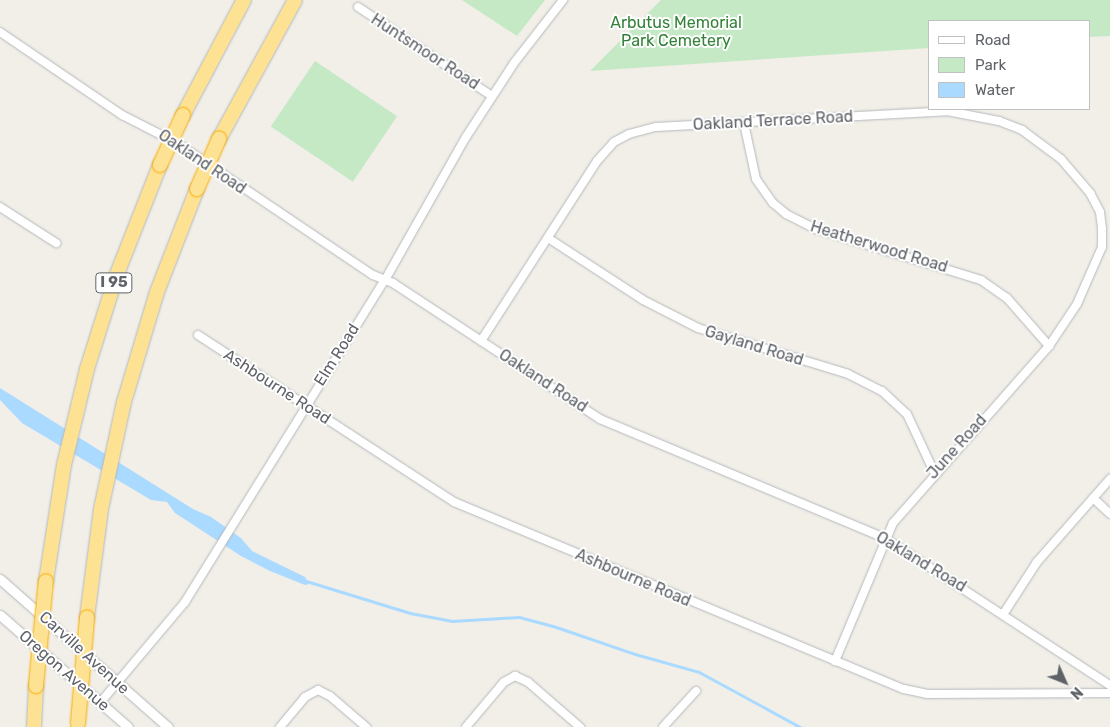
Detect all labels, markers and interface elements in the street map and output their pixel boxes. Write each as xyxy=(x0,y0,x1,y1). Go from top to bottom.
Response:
street label: Huntsmoor Road xyxy=(367,10,483,94)
park label: Arbutus Memorial Park Cemetery xyxy=(610,13,742,51)
legend xyxy=(928,20,1090,110)
text: Road xyxy=(975,31,1011,49)
text: Park xyxy=(975,56,1006,74)
text: Water xyxy=(975,81,1015,99)
street label: Oakland Terrace Road xyxy=(692,107,854,135)
street label: Oakland Road xyxy=(154,126,250,198)
street label: Heatherwood Road xyxy=(808,217,950,277)
road number: I 95 xyxy=(95,270,133,296)
street label: Elm Road xyxy=(310,320,364,390)
street label: Gayland Road xyxy=(702,322,806,370)
street label: Ashbourne Road xyxy=(220,345,334,429)
street label: Oakland Road xyxy=(495,345,591,417)
street label: June Road xyxy=(923,411,991,483)
street label: Oakland Road xyxy=(872,528,970,596)
street label: Ashbourne Road xyxy=(572,545,694,611)
street label: Carville Avenue xyxy=(35,607,133,699)
street label: Oregon Avenue xyxy=(15,626,113,716)
north arrow xyxy=(1040,657,1090,707)
text: N xyxy=(1067,683,1086,702)

